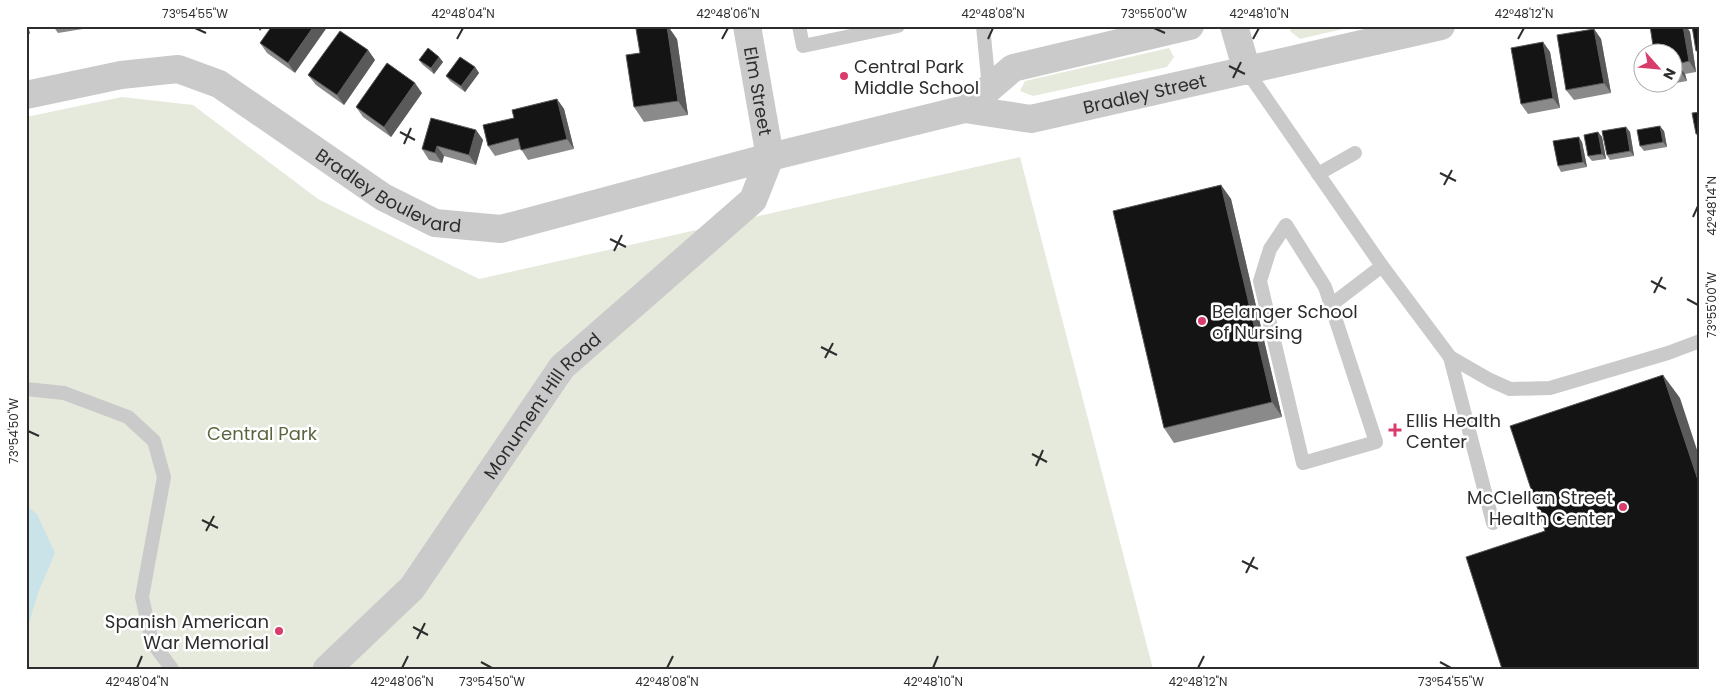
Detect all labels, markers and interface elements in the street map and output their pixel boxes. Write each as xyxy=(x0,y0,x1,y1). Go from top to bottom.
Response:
text: 73°54'55"W xyxy=(162,5,228,22)
text: 42°48'04"N xyxy=(431,5,495,22)
text: 42°48'06"N xyxy=(696,5,760,22)
text: 42°48'08"N xyxy=(961,5,1025,22)
text: 73°55'00"W xyxy=(1121,5,1187,22)
text: 42°48'10"N xyxy=(1229,5,1289,22)
text: 42°48'12"N xyxy=(1494,5,1554,22)
north arrow xyxy=(1634,42,1684,92)
street label: Elm Street xyxy=(738,45,778,137)
place label: Central Park Middle School xyxy=(854,54,979,100)
text: N xyxy=(1658,65,1681,83)
street label: Bradley Street xyxy=(1081,67,1208,119)
marker: Central Park Middle School xyxy=(838,70,850,82)
street label: Bradley Boulevard xyxy=(311,142,462,238)
text: 42°48'14"N xyxy=(1703,176,1720,236)
text: 73°55'00"W xyxy=(1703,272,1720,338)
place label: Belanger School of Nursing xyxy=(1212,299,1358,345)
marker: Belanger School of Nursing xyxy=(1196,315,1208,327)
street label: Monument Hill Road xyxy=(477,326,606,484)
text: 73°54'50"W xyxy=(5,398,22,464)
place label: Ellis Health Center xyxy=(1406,408,1501,454)
park label: Central Park xyxy=(207,421,318,446)
marker: Ellis Health Center xyxy=(1388,423,1402,437)
place label: McClellan Street Health Center xyxy=(1467,485,1613,531)
marker: McClellan Street Health Center xyxy=(1617,501,1629,513)
place label: Spanish American War Memorial xyxy=(105,609,269,655)
marker: Spanish American War Memorial xyxy=(273,625,285,637)
text: 42°48'04"N xyxy=(105,673,169,690)
text: 42°48'06"N xyxy=(370,673,434,690)
text: 73°54'50"W xyxy=(459,673,525,690)
text: 42°48'08"N xyxy=(635,673,699,690)
text: 42°48'10"N xyxy=(903,673,963,690)
text: 42°48'12"N xyxy=(1168,673,1228,690)
text: 73°54'55"W xyxy=(1418,673,1484,690)

